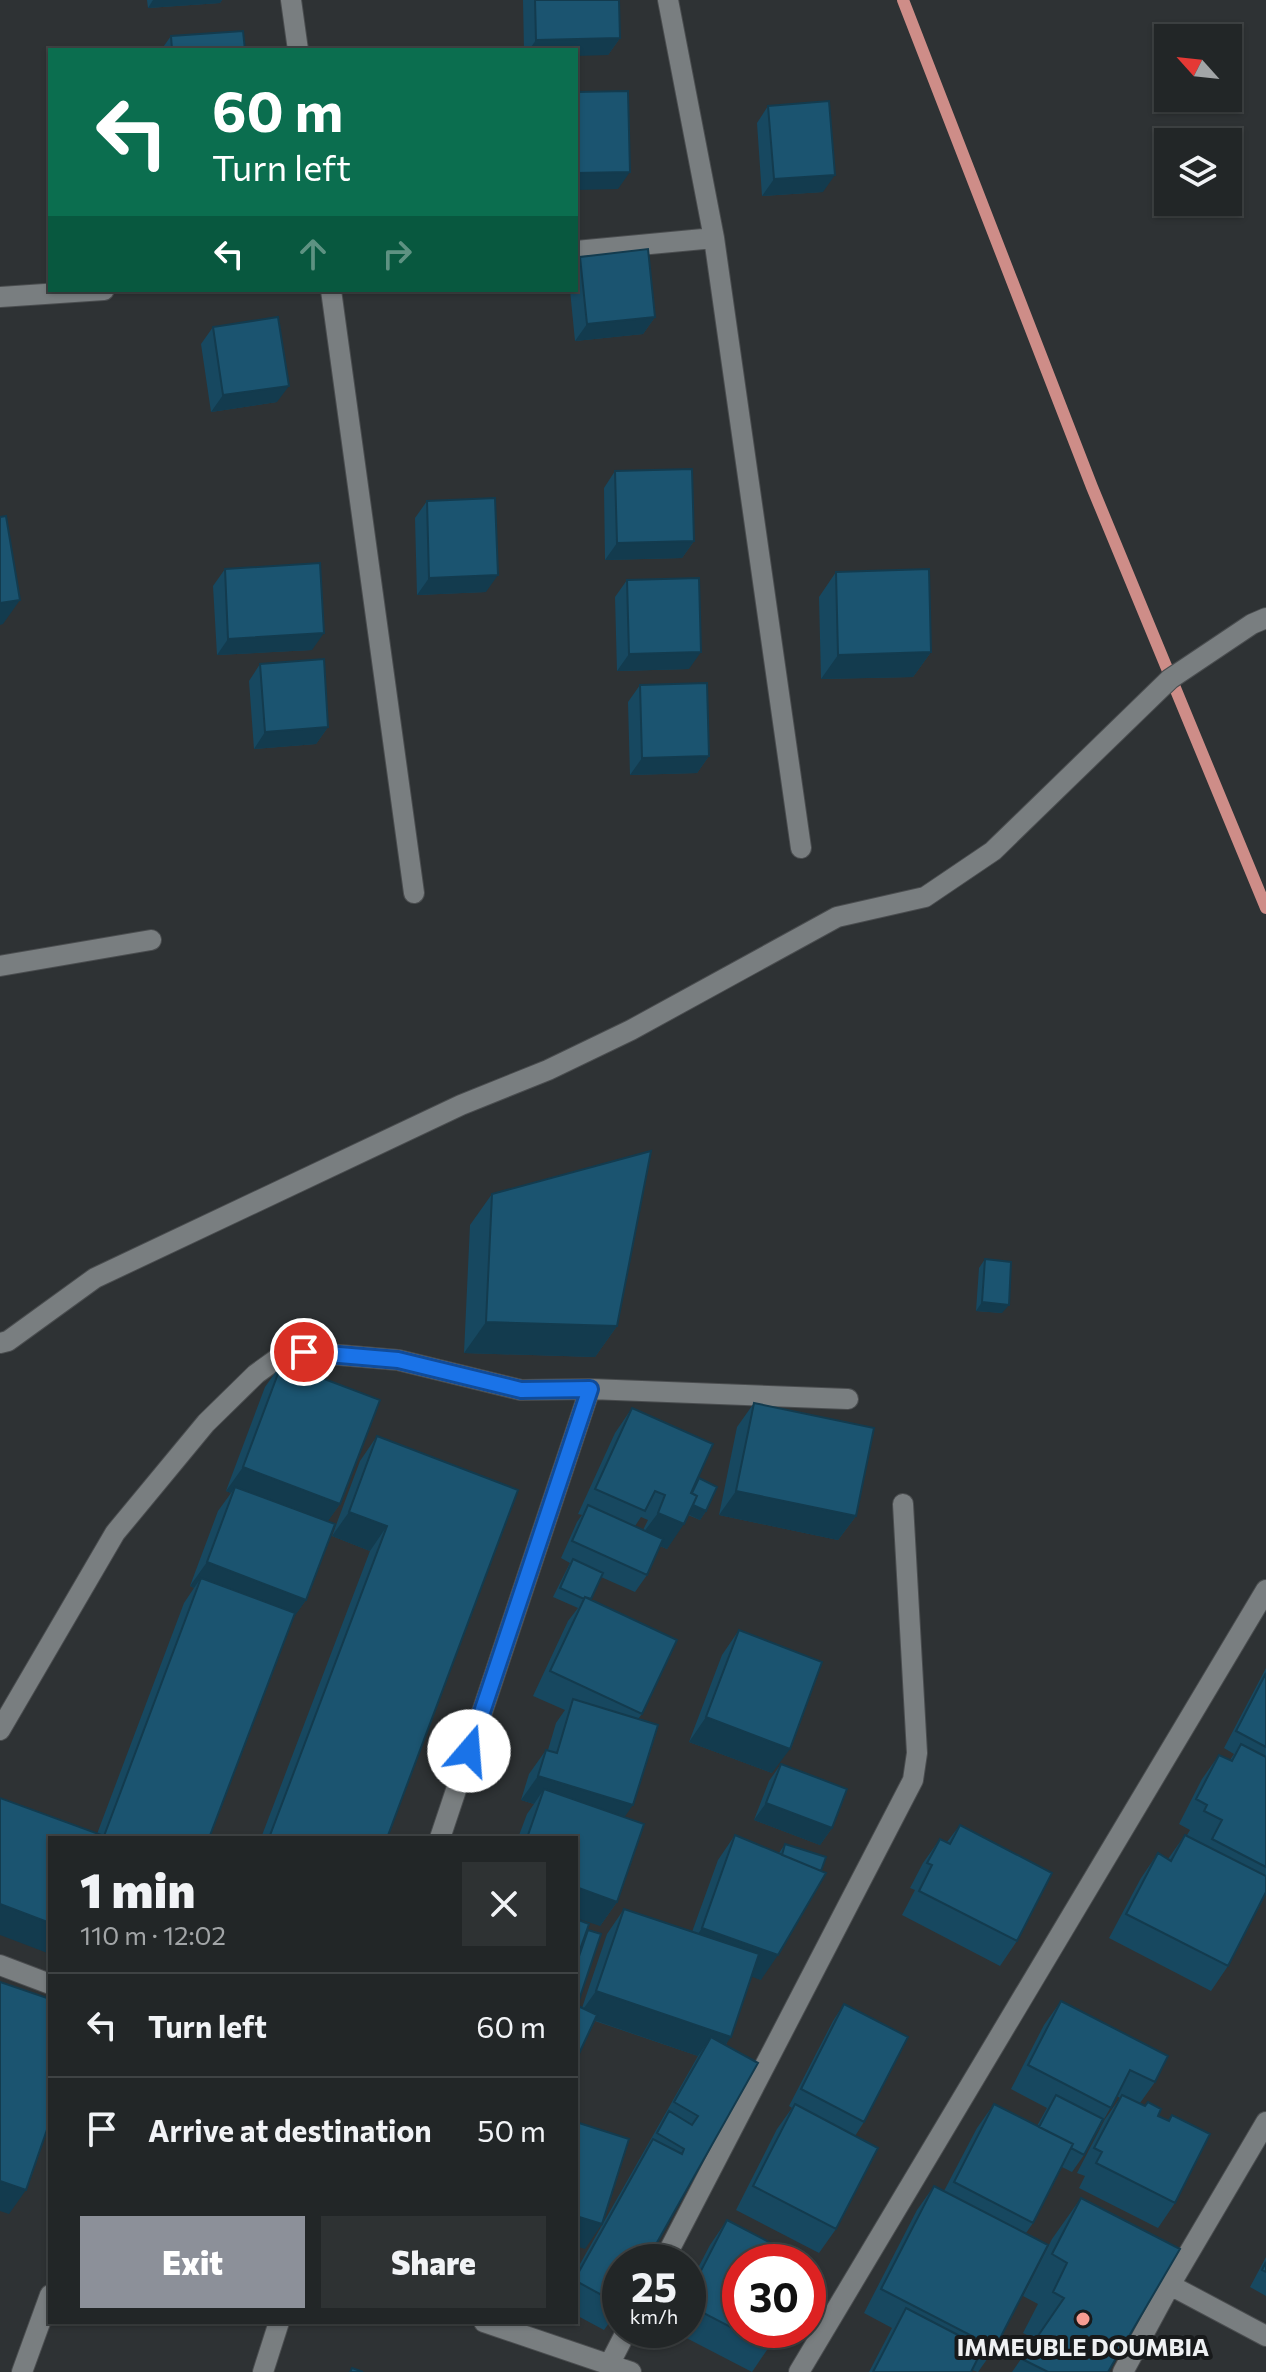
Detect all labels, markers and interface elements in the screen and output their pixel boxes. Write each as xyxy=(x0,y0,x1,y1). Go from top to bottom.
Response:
north arrow xyxy=(1154,24,1242,112)
map controls xyxy=(1154,24,1242,216)
text: 60 m xyxy=(212,75,343,144)
icon: left xyxy=(80,80,184,184)
button: layers xyxy=(1154,128,1242,216)
text: Turn left xyxy=(212,144,351,188)
icon: left xyxy=(207,232,251,276)
icon: ahead xyxy=(291,232,335,276)
icon: right xyxy=(375,232,419,276)
pin xyxy=(270,1318,338,1386)
icon: arrive xyxy=(282,1330,326,1374)
position arrow xyxy=(427,1709,511,1793)
text: 1 min xyxy=(80,1859,195,1918)
button: close xyxy=(462,1862,546,1946)
text: 110 m · 12:02 xyxy=(80,1919,226,1950)
icon: left xyxy=(80,2003,124,2047)
text: Turn left xyxy=(148,2007,267,2044)
text: 60 m xyxy=(476,2007,546,2044)
icon: arrive xyxy=(80,2107,124,2151)
text: Arrive at destination xyxy=(148,2111,432,2148)
text: 50 m xyxy=(477,2111,546,2148)
button: Exit xyxy=(80,2216,305,2308)
button: Share xyxy=(321,2216,546,2308)
speed limit sign: 30 xyxy=(722,2244,826,2348)
text: 25 xyxy=(631,2261,677,2310)
text: km/h xyxy=(630,2304,678,2328)
marker: IMMEUBLE DOUMBIA xyxy=(1074,2310,1092,2328)
place label: IMMEUBLE DOUMBIA xyxy=(957,2332,1209,2361)

